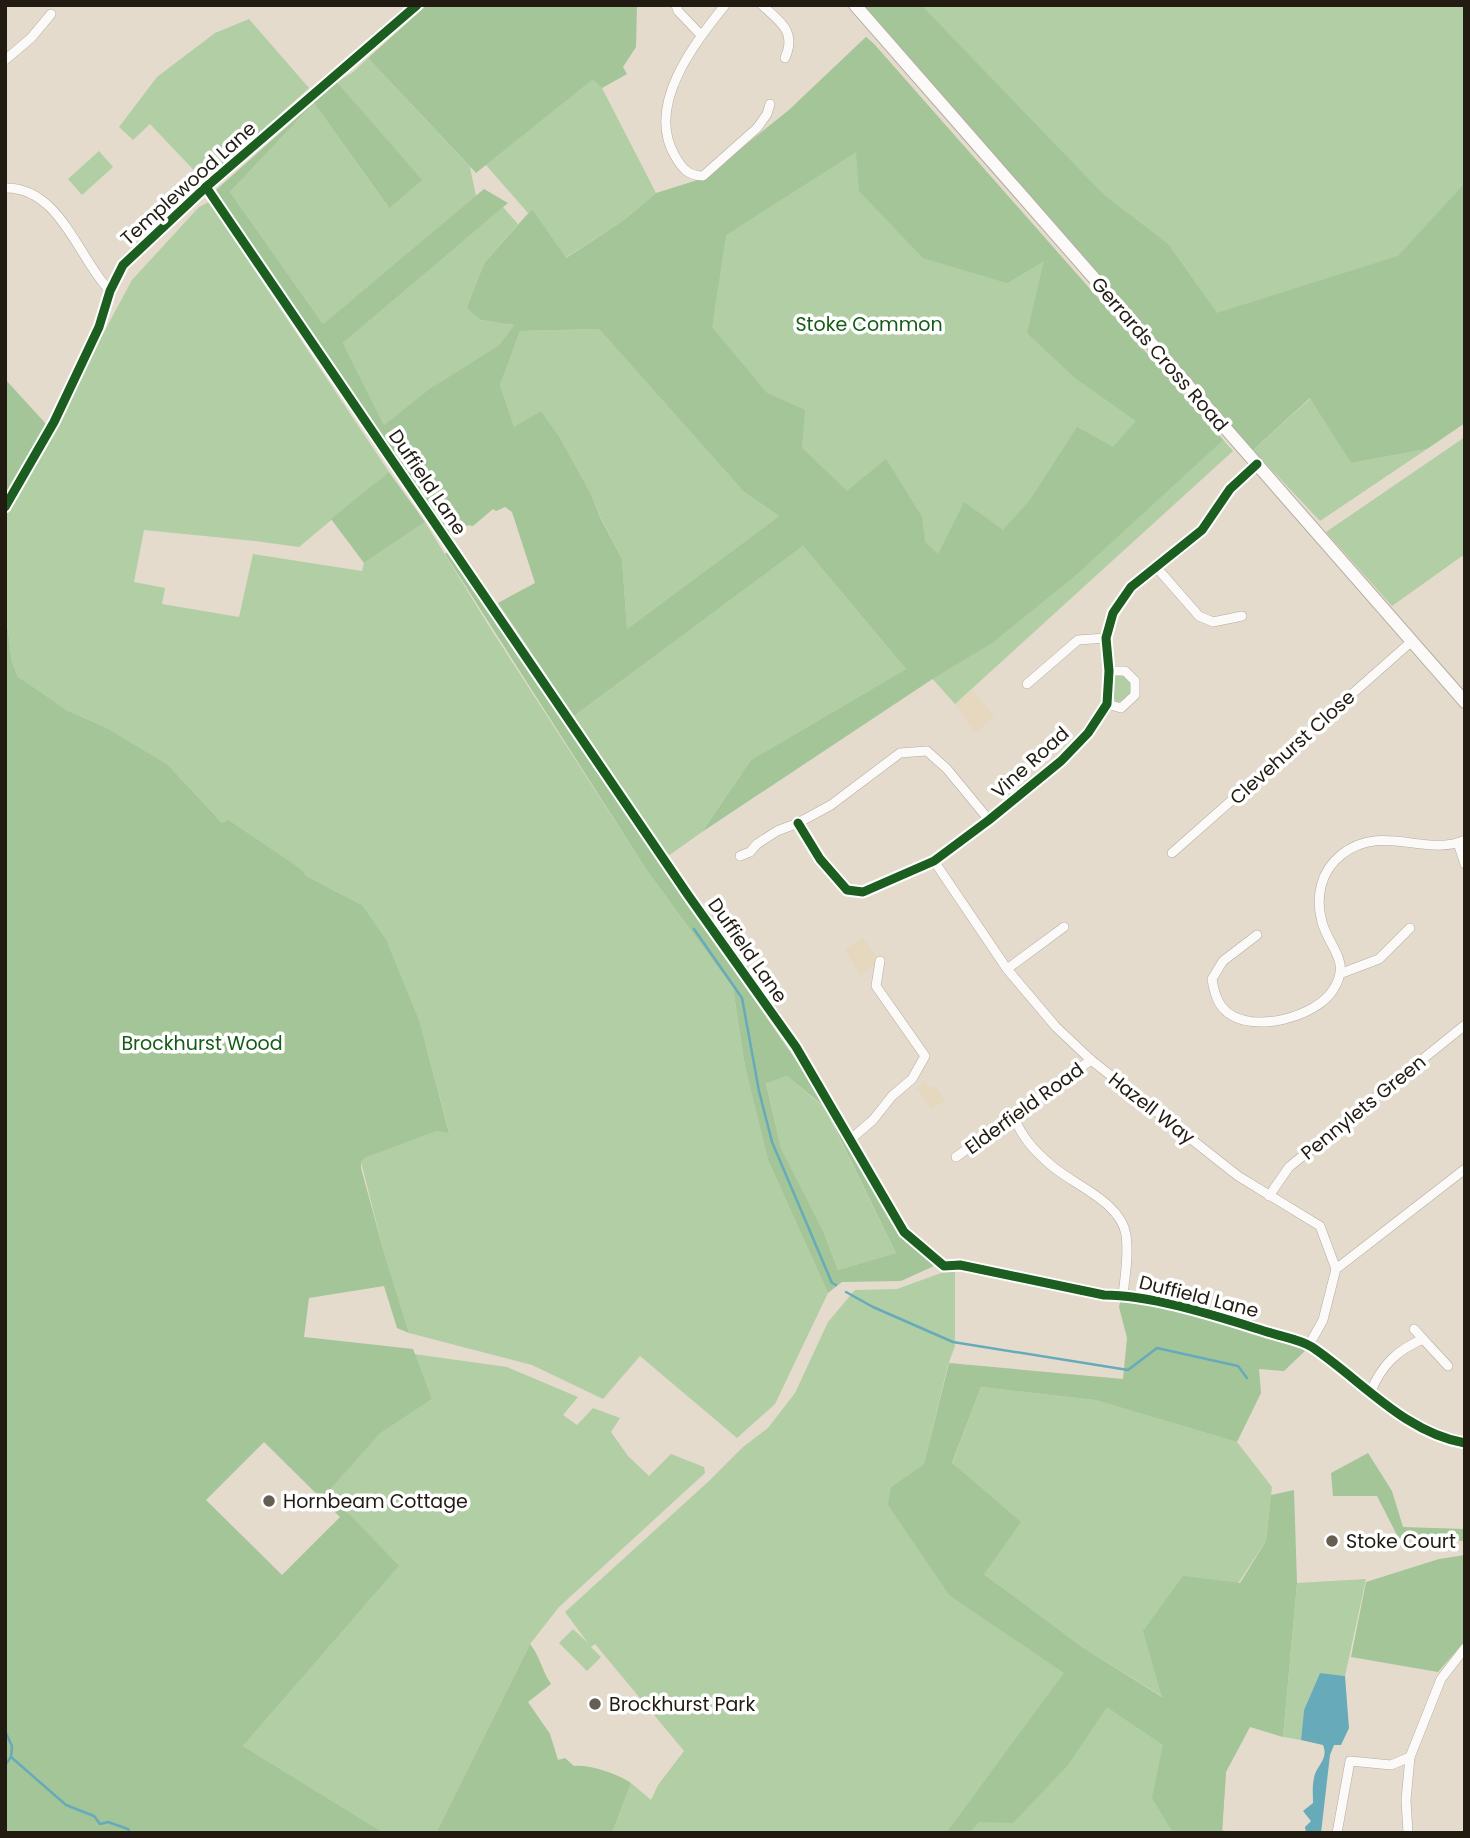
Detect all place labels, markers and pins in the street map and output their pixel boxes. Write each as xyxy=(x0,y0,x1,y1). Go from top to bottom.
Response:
place label: Hornbeam Cottage xyxy=(283,1488,468,1515)
marker: Hornbeam Cottage xyxy=(261,1493,277,1509)
place label: Stoke Court xyxy=(1346,1528,1456,1555)
marker: Stoke Court xyxy=(1324,1533,1340,1549)
place label: Brockhurst Park xyxy=(609,1691,755,1718)
marker: Brockhurst Park xyxy=(587,1696,603,1712)

